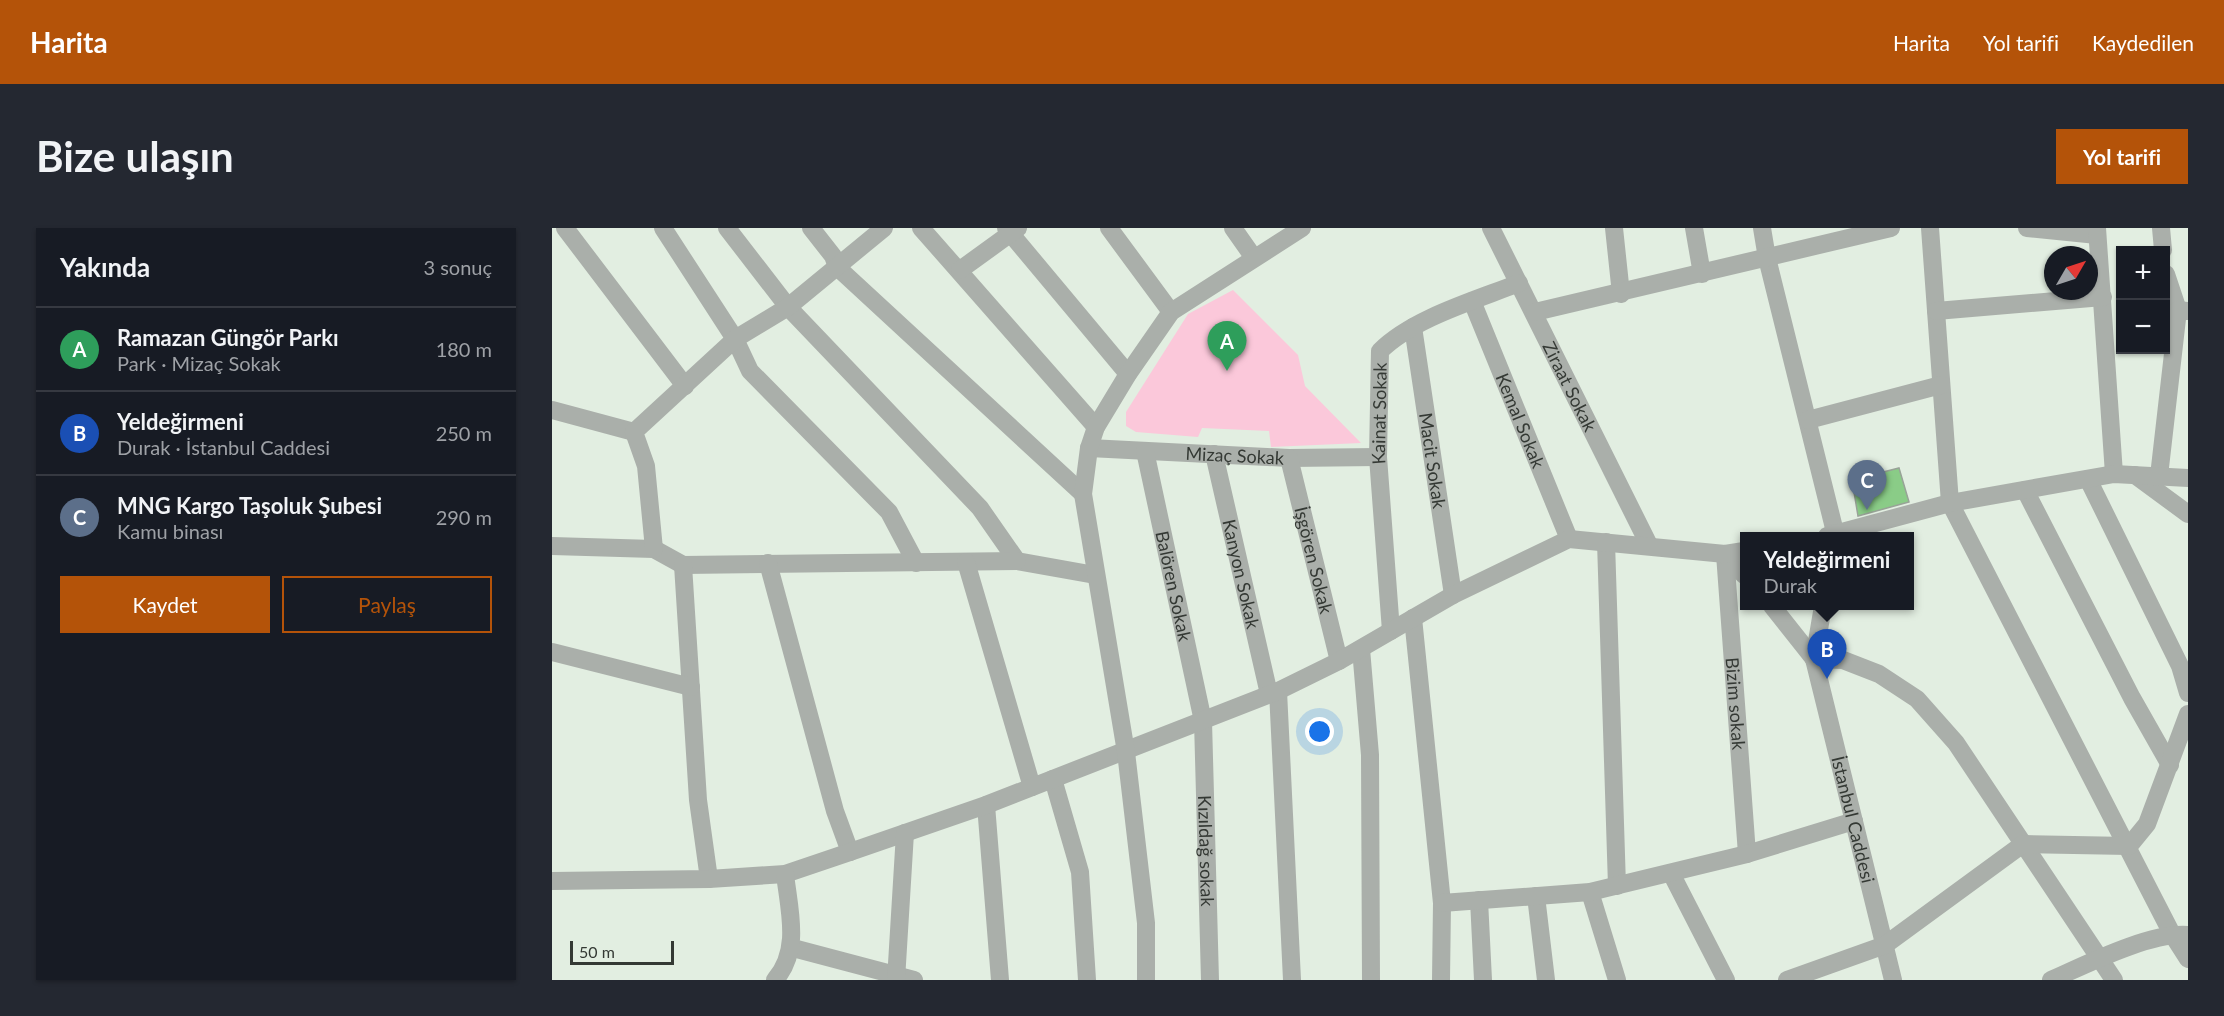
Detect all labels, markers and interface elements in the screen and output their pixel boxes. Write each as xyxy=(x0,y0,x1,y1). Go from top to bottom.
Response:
text: Harita xyxy=(30,25,108,59)
text: Harita xyxy=(1893,30,1950,55)
text: Yol tarifi xyxy=(1983,30,2059,55)
text: Kaydedilen xyxy=(2092,30,2194,55)
button: Yol tarifi xyxy=(2056,129,2188,184)
text: Bize ulaşın xyxy=(36,131,234,181)
north arrow xyxy=(2044,246,2098,300)
map controls xyxy=(2116,246,2170,354)
button: + xyxy=(2116,246,2170,300)
text: Yakında xyxy=(60,251,150,283)
text: 3 sonuç xyxy=(423,255,492,279)
button: − xyxy=(2116,300,2170,354)
pin: A xyxy=(1208,322,1246,371)
text: Ramazan Güngör Parkı xyxy=(117,324,339,351)
text: A xyxy=(73,337,86,361)
text: 180 m xyxy=(436,337,492,361)
street label: Ziraat Sokak xyxy=(1538,338,1602,436)
text: Park · Mizaç Sokak xyxy=(117,351,281,375)
street label: Kainat Sokak xyxy=(1367,361,1391,465)
street label: Kemal Sokak xyxy=(1492,370,1550,472)
text: Yeldeğirmeni xyxy=(117,408,244,435)
street label: Macit Sokak xyxy=(1415,411,1451,511)
text: B xyxy=(73,421,86,445)
text: 250 m xyxy=(436,421,492,445)
text: Durak · İstanbul Caddesi xyxy=(117,435,330,459)
street label: Mizaç Sokak xyxy=(1185,442,1285,469)
pin: C xyxy=(1848,460,1886,510)
text: MNG Kargo Taşoluk Şubesi xyxy=(117,492,382,519)
street label: İşgören Sokak xyxy=(1290,504,1338,617)
text: C xyxy=(73,505,86,529)
text: 290 m xyxy=(436,505,492,529)
street label: Kanyon Sokak xyxy=(1218,517,1265,632)
text: Kamu binası xyxy=(117,519,223,543)
street label: Balören Sokak xyxy=(1151,529,1197,644)
popup xyxy=(1740,532,1914,610)
text: Yeldeğirmeni xyxy=(1764,546,1890,573)
text: Durak xyxy=(1764,573,1817,597)
button: Kaydet xyxy=(60,576,270,633)
button: Paylaş xyxy=(282,576,492,633)
pin: B xyxy=(1808,630,1846,679)
street label: Bizim sokak xyxy=(1722,656,1750,752)
your location xyxy=(1305,717,1334,746)
street label: İstanbul Caddesi xyxy=(1827,754,1880,885)
street label: Kızıldağ sokak xyxy=(1194,795,1219,908)
scale bar xyxy=(570,938,674,966)
text: 50 m xyxy=(579,942,615,961)

